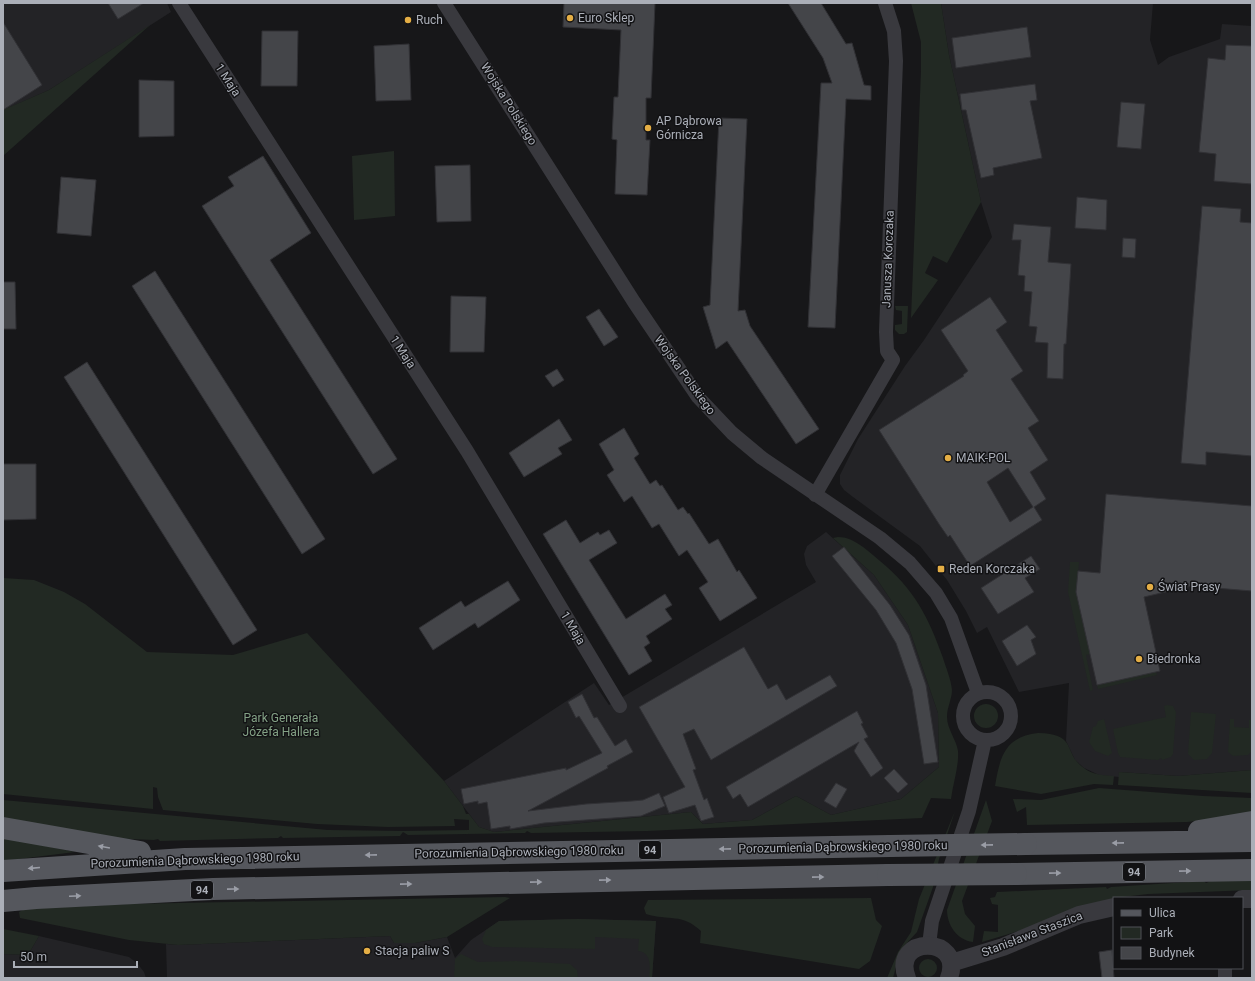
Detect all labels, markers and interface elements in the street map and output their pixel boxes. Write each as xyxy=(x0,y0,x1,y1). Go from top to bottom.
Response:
place label: Euro Sklep xyxy=(578,11,635,25)
place label: Ruch xyxy=(416,13,443,27)
marker: Euro Sklep xyxy=(565,13,575,23)
marker: Ruch xyxy=(403,15,413,25)
street label: Wojska Polskiego xyxy=(478,60,540,148)
street label: 1 Maja xyxy=(212,61,244,99)
place label: AP Dąbrowa Górnicza xyxy=(656,114,722,142)
marker: AP Dąbrowa Górnicza xyxy=(643,123,653,133)
street label: Janusza Korczaka xyxy=(879,210,897,308)
street label: 1 Maja xyxy=(387,333,419,371)
street label: Wojska Polskiego xyxy=(652,333,718,417)
place label: MAIK-POL xyxy=(956,451,1011,465)
marker: MAIK-POL xyxy=(943,453,953,463)
place label: Reden Korczaka xyxy=(949,562,1035,576)
marker: Reden Korczaka xyxy=(936,564,946,574)
place label: Świat Prasy xyxy=(1158,579,1221,594)
marker: Świat Prasy xyxy=(1145,582,1155,592)
street label: 1 Maja xyxy=(558,609,588,647)
place label: Biedronka xyxy=(1147,652,1201,666)
marker: Biedronka xyxy=(1134,654,1144,664)
park label: Park Generała Józefa Hallera xyxy=(243,711,319,739)
street label: Porozumienia Dąbrowskiego 1980 roku xyxy=(738,838,948,856)
one-way arrow xyxy=(1111,840,1124,846)
road number: 94 xyxy=(639,841,661,859)
one-way arrow xyxy=(981,841,993,848)
one-way arrow xyxy=(98,843,111,849)
street label: Porozumienia Dąbrowskiego 1980 roku xyxy=(414,843,624,861)
one-way arrow xyxy=(718,846,731,852)
street label: Porozumienia Dąbrowskiego 1980 roku xyxy=(90,849,300,871)
one-way arrow xyxy=(364,852,377,858)
road number: 94 xyxy=(1123,863,1145,881)
one-way arrow xyxy=(28,865,40,872)
one-way arrow xyxy=(1179,868,1192,874)
one-way arrow xyxy=(1049,870,1062,876)
one-way arrow xyxy=(812,873,824,880)
one-way arrow xyxy=(599,877,612,883)
one-way arrow xyxy=(530,878,542,885)
road number: 94 xyxy=(191,881,213,899)
one-way arrow xyxy=(400,881,412,888)
one-way arrow xyxy=(227,885,239,892)
one-way arrow xyxy=(69,892,81,899)
legend xyxy=(1113,897,1243,969)
text: Ulica xyxy=(1149,906,1175,920)
street label: Stanisława Staszica xyxy=(980,908,1084,960)
text: Park xyxy=(1149,926,1174,940)
scale bar xyxy=(14,943,137,969)
place label: Stacja paliw S xyxy=(375,944,449,958)
marker: Stacja paliw S xyxy=(362,946,372,956)
text: Budynek xyxy=(1149,946,1196,960)
text: 50 m xyxy=(20,950,47,964)

